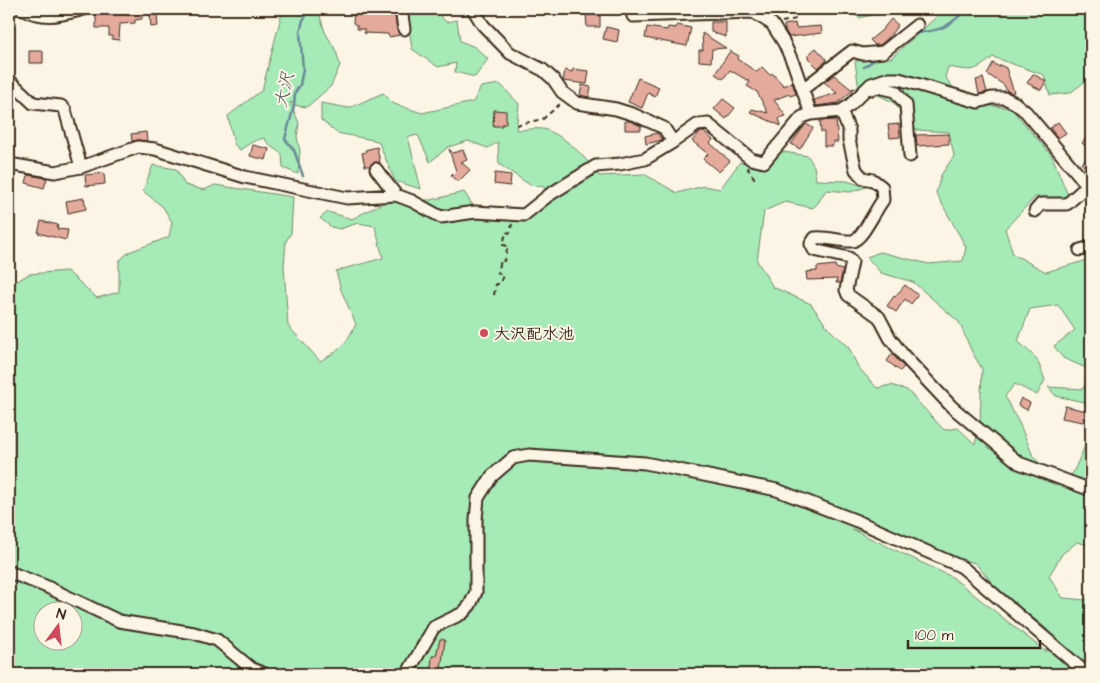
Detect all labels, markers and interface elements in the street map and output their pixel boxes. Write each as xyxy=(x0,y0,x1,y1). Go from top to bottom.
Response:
water label: 大沢 xyxy=(268,69,301,110)
place label: 大沢配水池 xyxy=(494,323,574,345)
marker: 大沢配水池 xyxy=(478,327,490,339)
north arrow xyxy=(32,600,82,650)
text: N xyxy=(54,604,68,625)
scale bar xyxy=(908,618,1040,650)
text: 100 m xyxy=(915,625,954,646)

